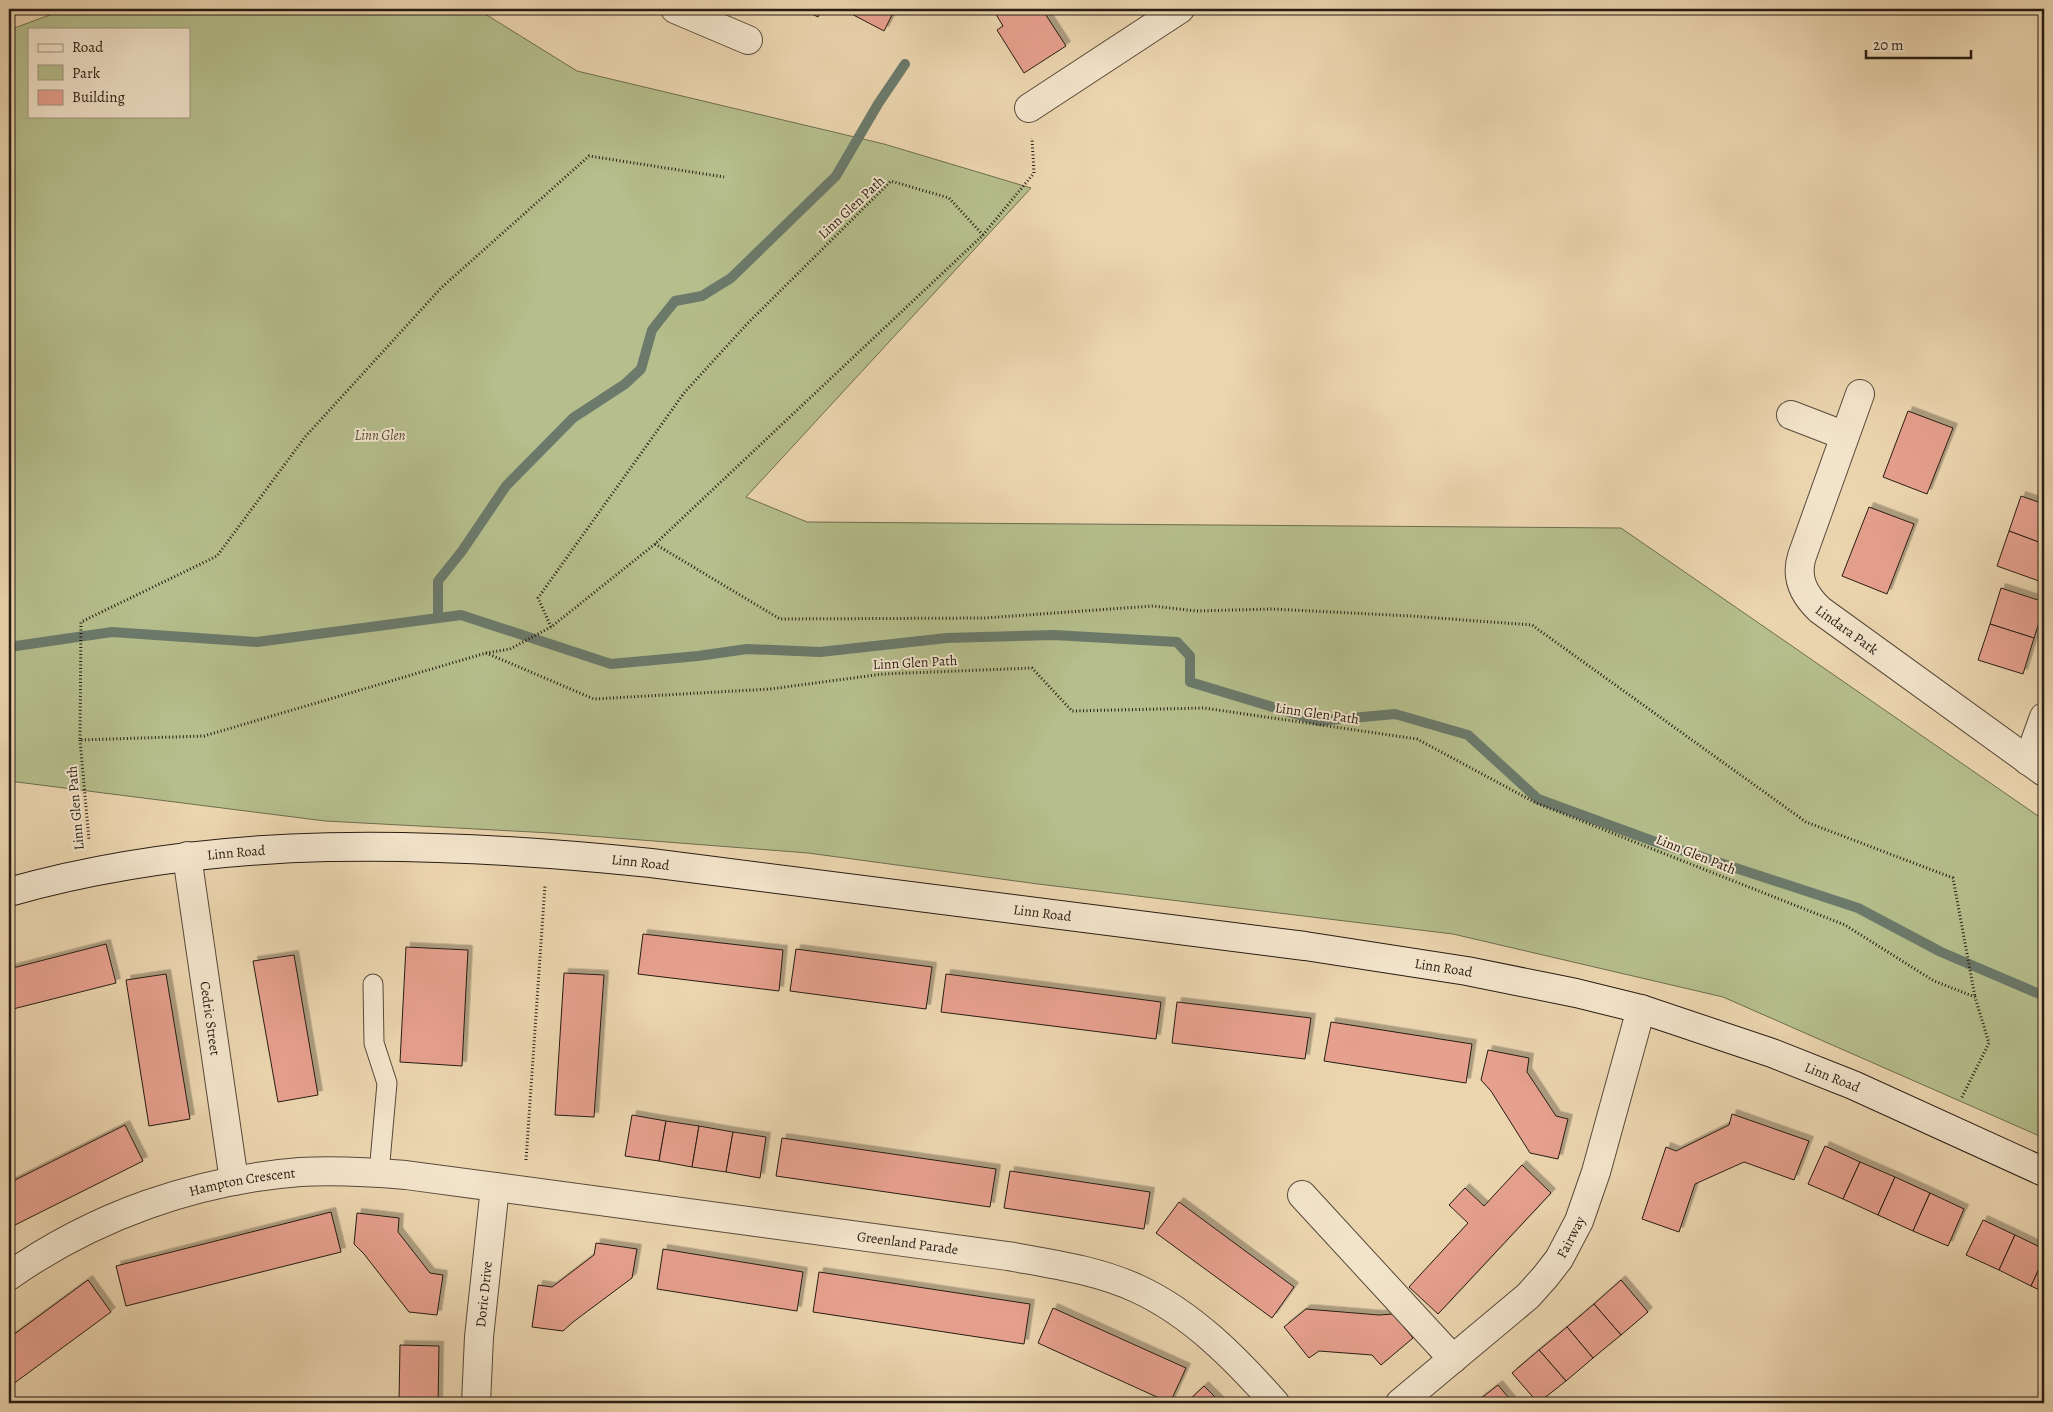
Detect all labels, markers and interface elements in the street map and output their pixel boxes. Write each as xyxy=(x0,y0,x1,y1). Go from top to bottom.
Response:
legend xyxy=(28,28,190,118)
scale bar xyxy=(1866,28,1970,60)
text: 20 m xyxy=(1873,35,1904,55)
text: Road xyxy=(72,37,104,57)
text: Park xyxy=(72,63,101,83)
text: Building xyxy=(72,87,125,107)
street label: Linn Glen Path xyxy=(814,171,889,243)
park label: Linn Glen xyxy=(354,426,406,445)
street label: Lindara Park xyxy=(1811,601,1882,659)
street label: Linn Glen Path xyxy=(872,651,958,674)
street label: Linn Glen Path xyxy=(1274,698,1361,729)
street label: Linn Glen Path xyxy=(62,764,89,851)
street label: Linn Glen Path xyxy=(1653,830,1739,879)
street label: Linn Road xyxy=(206,841,266,865)
street label: Linn Road xyxy=(611,850,671,875)
street label: Linn Road xyxy=(1012,900,1073,926)
street label: Linn Road xyxy=(1413,954,1475,982)
street label: Cedric Street xyxy=(195,980,225,1057)
street label: Linn Road xyxy=(1802,1058,1864,1097)
street label: Hampton Crescent xyxy=(187,1163,297,1201)
street label: Fairway xyxy=(1552,1213,1590,1261)
street label: Greenland Parade xyxy=(856,1227,959,1259)
street label: Doric Drive xyxy=(471,1260,497,1328)

